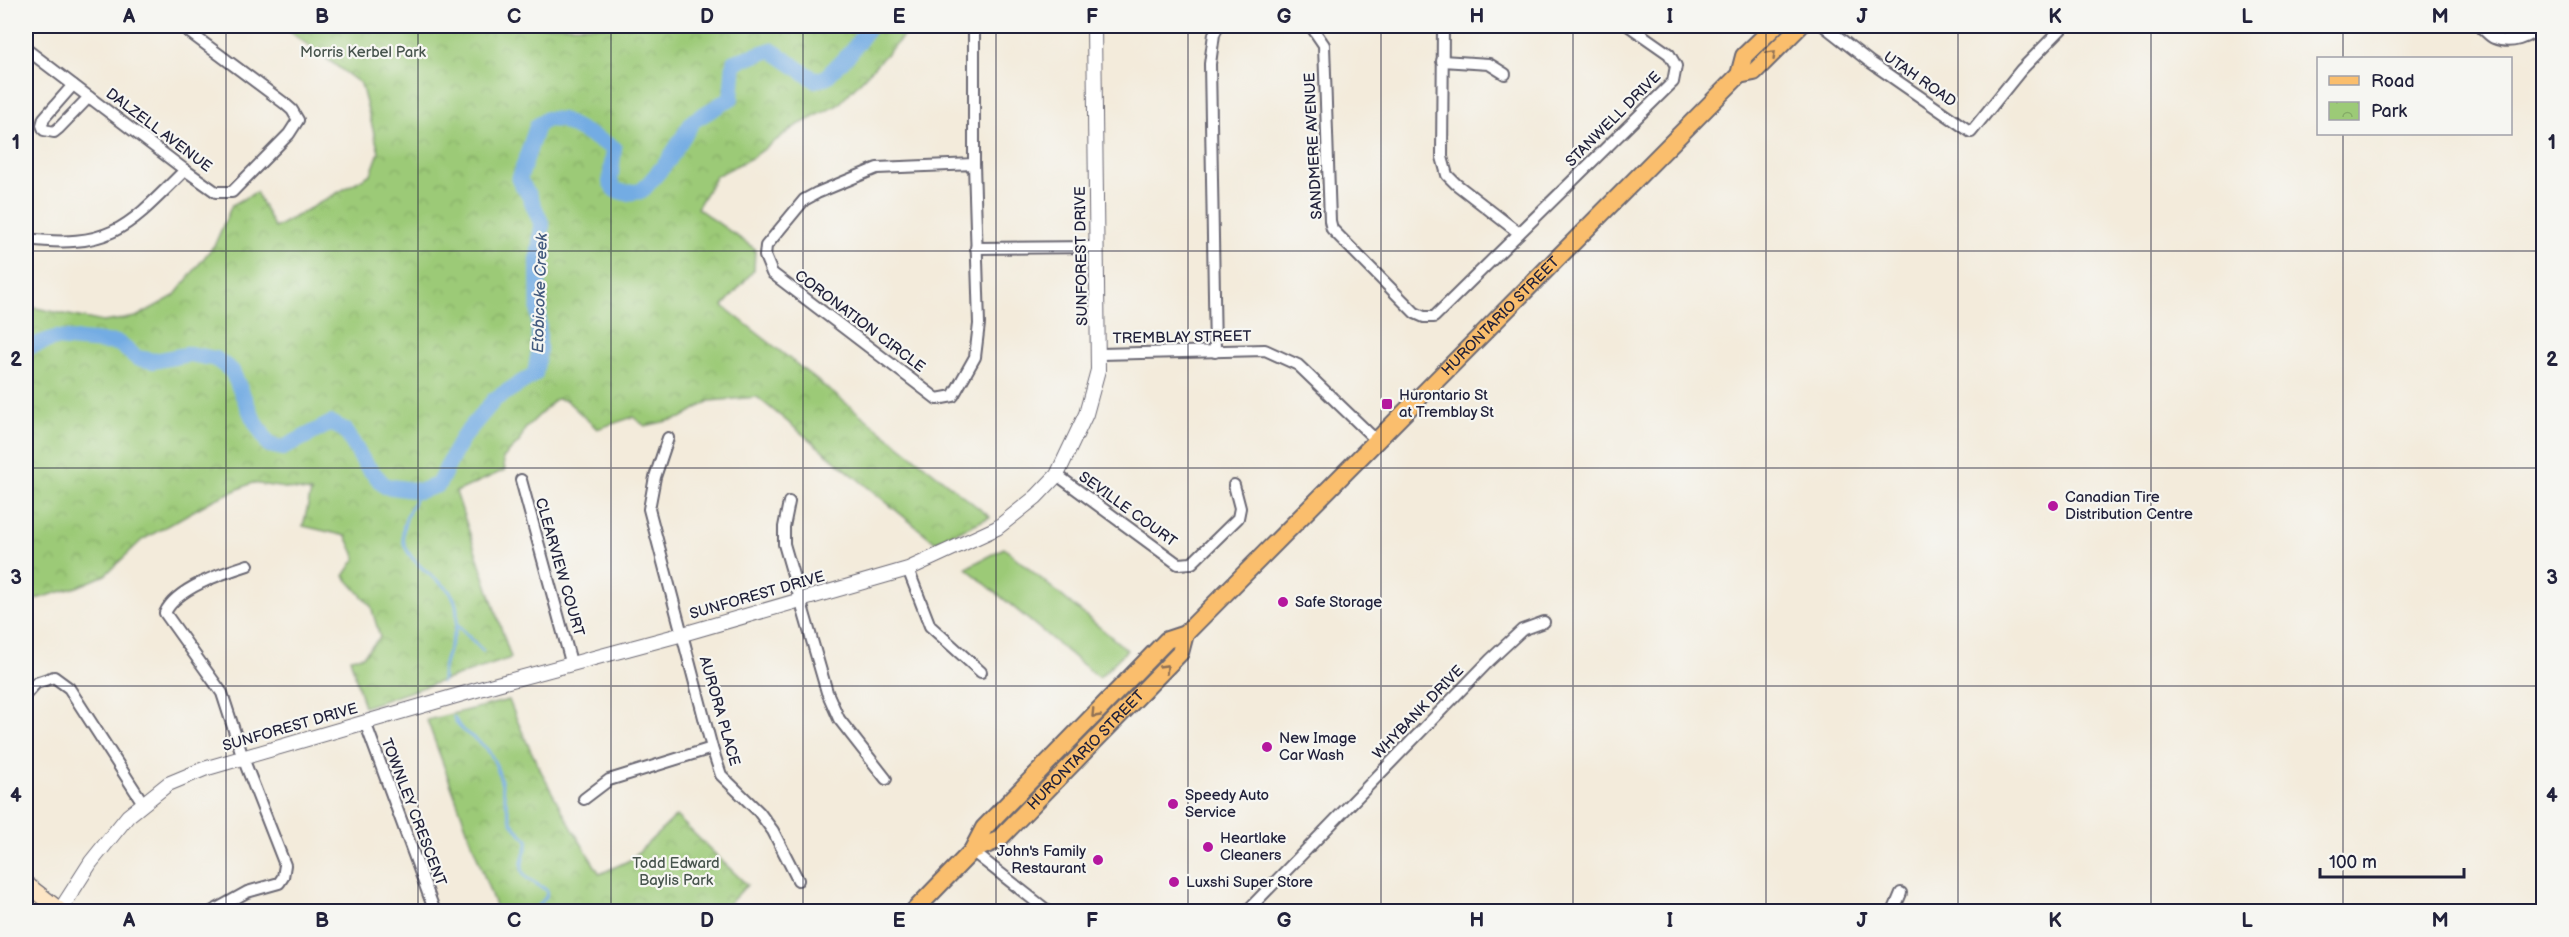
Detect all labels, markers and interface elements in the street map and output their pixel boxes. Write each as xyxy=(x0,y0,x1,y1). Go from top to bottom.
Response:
text: A xyxy=(122,5,136,29)
text: B xyxy=(315,5,329,29)
text: C xyxy=(507,5,521,29)
text: D xyxy=(700,5,714,29)
text: E xyxy=(893,5,906,29)
text: F xyxy=(1086,5,1098,29)
text: G xyxy=(1277,5,1292,29)
text: H xyxy=(1470,5,1484,29)
text: I xyxy=(1667,5,1673,29)
text: J xyxy=(1857,5,1869,29)
text: K xyxy=(2048,5,2062,29)
text: L xyxy=(2241,5,2253,29)
text: M xyxy=(2431,5,2449,29)
park label: Morris Kerbel Park xyxy=(300,43,427,62)
street label: UTAH ROAD xyxy=(1880,47,1960,111)
one-way arrow xyxy=(1764,50,1775,61)
legend xyxy=(2317,57,2512,135)
street label: STANWELL DRIVE xyxy=(1562,68,1665,171)
text: Road xyxy=(2371,71,2415,92)
street label: SANDMERE AVENUE xyxy=(1300,72,1327,220)
street label: DALZELL AVENUE xyxy=(102,84,216,177)
text: Park xyxy=(2371,101,2407,122)
text: 1 xyxy=(12,131,20,155)
text: 1 xyxy=(2548,131,2556,155)
street label: SUNFOREST DRIVE xyxy=(1071,186,1092,326)
water label: Etobicoke Creek xyxy=(529,232,552,353)
street label: HURONTARIO STREET xyxy=(1438,253,1564,380)
street label: CORONATION CIRCLE xyxy=(791,266,929,377)
street label: TREMBLAY STREET xyxy=(1112,327,1252,348)
text: 2 xyxy=(10,348,22,372)
text: 2 xyxy=(2546,348,2558,372)
place label: Hurontario St at Tremblay St xyxy=(1399,386,1494,422)
marker: Hurontario St at Tremblay St xyxy=(1380,397,1394,411)
street label: SEVILLE COURT xyxy=(1075,467,1181,551)
place label: Canadian Tire Distribution Centre xyxy=(2065,488,2193,524)
street label: CLEARVIEW COURT xyxy=(531,496,588,639)
marker: Canadian Tire Distribution Centre xyxy=(2046,499,2060,513)
text: 3 xyxy=(10,566,22,590)
text: 3 xyxy=(2546,566,2558,590)
street label: SUNFOREST DRIVE xyxy=(687,567,827,624)
place label: Safe Storage xyxy=(1295,593,1382,612)
marker: Safe Storage xyxy=(1276,595,1290,609)
street label: AURORA PLACE xyxy=(695,654,744,768)
street label: WHYBANK DRIVE xyxy=(1369,661,1468,763)
one-way arrow xyxy=(1158,664,1169,674)
street label: HURONTARIO STREET xyxy=(1024,686,1149,814)
street label: SUNFOREST DRIVE xyxy=(220,699,360,756)
one-way arrow xyxy=(1092,706,1103,717)
place label: New Image Car Wash xyxy=(1279,729,1357,765)
street label: TOWNLEY CRESCENT xyxy=(377,736,450,889)
marker: New Image Car Wash xyxy=(1260,740,1274,754)
text: 4 xyxy=(10,784,22,808)
text: 4 xyxy=(2546,784,2558,808)
place label: Speedy Auto Service xyxy=(1185,786,1269,822)
marker: Speedy Auto Service xyxy=(1166,797,1180,811)
place label: Heartlake Cleaners xyxy=(1220,829,1286,865)
marker: Heartlake Cleaners xyxy=(1201,840,1215,854)
scale bar xyxy=(2320,841,2464,879)
place label: John's Family Restaurant xyxy=(997,842,1086,878)
text: 100 m xyxy=(2329,852,2377,873)
marker: John's Family Restaurant xyxy=(1091,853,1105,867)
park label: Todd Edward Baylis Park xyxy=(632,854,720,890)
place label: Luxshi Super Store xyxy=(1186,873,1313,892)
marker: Luxshi Super Store xyxy=(1167,875,1181,889)
text: A xyxy=(122,909,136,933)
text: B xyxy=(315,909,329,933)
text: C xyxy=(507,909,521,933)
text: D xyxy=(700,909,714,933)
text: E xyxy=(893,909,906,933)
text: F xyxy=(1086,909,1098,933)
text: G xyxy=(1277,909,1292,933)
text: H xyxy=(1470,909,1484,933)
text: I xyxy=(1667,909,1673,933)
text: J xyxy=(1857,909,1869,933)
text: K xyxy=(2048,909,2062,933)
text: L xyxy=(2241,909,2253,933)
text: M xyxy=(2431,909,2449,933)

